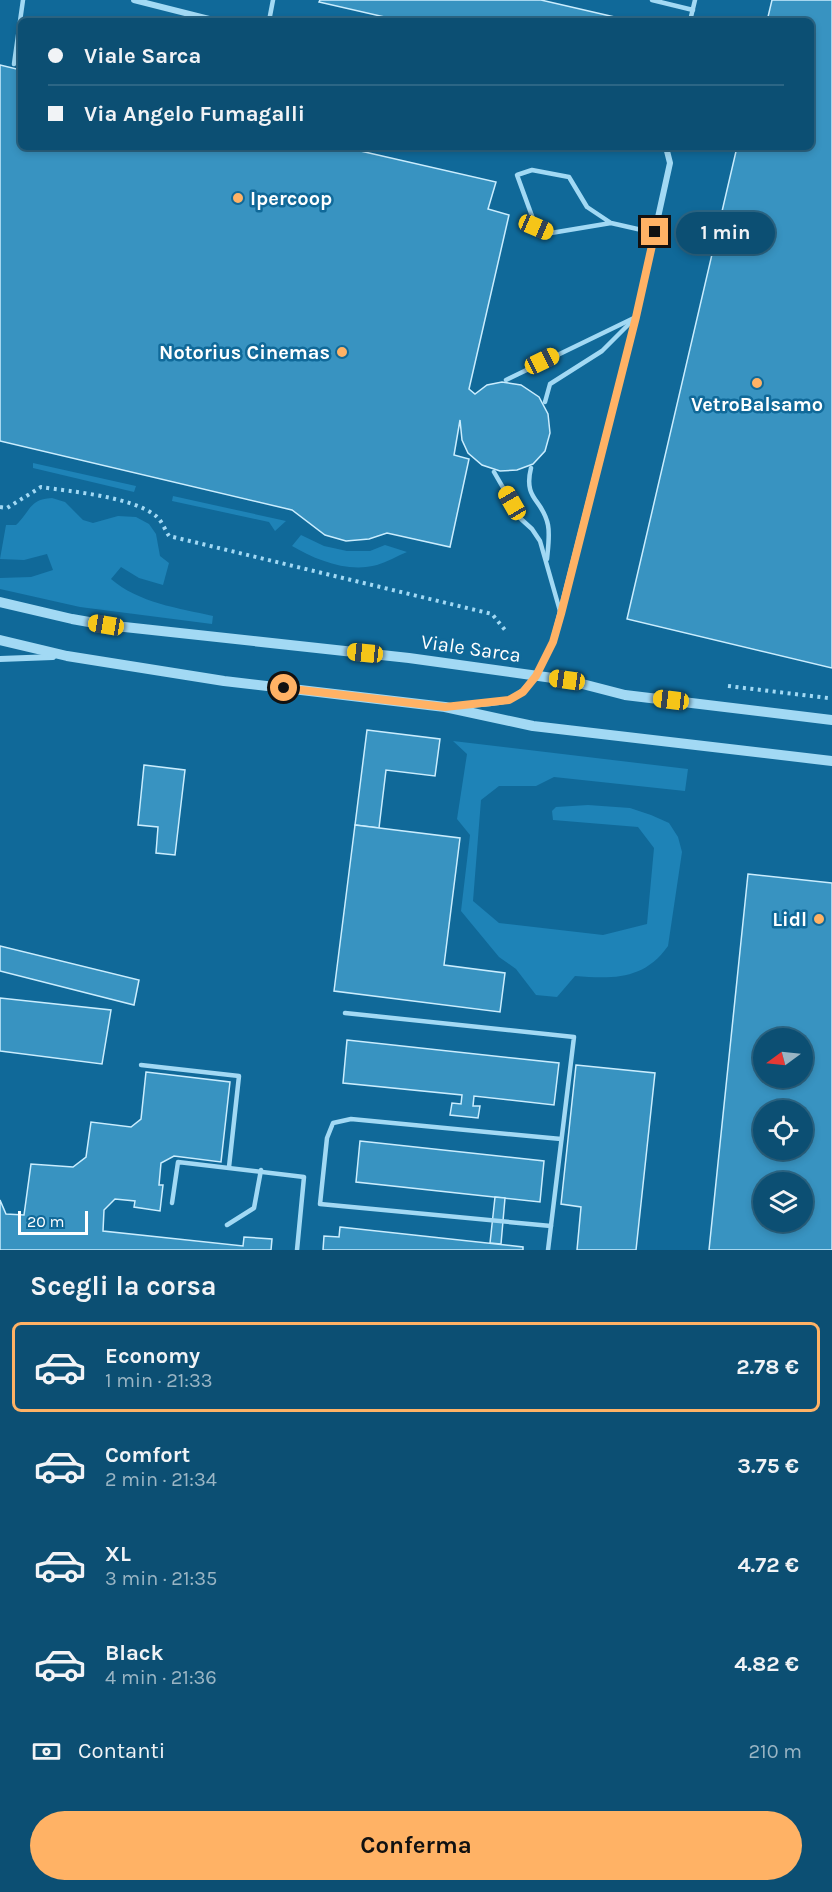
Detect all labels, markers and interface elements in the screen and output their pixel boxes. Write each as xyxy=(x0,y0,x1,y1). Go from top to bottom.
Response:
text: Viale Sarca xyxy=(84,43,201,69)
text: Via Angelo Fumagalli xyxy=(84,101,305,127)
place label: Ipercoop xyxy=(250,187,332,210)
marker: Ipercoop xyxy=(231,191,245,205)
callout: 1 min xyxy=(676,211,775,253)
car xyxy=(516,212,556,242)
route end xyxy=(641,218,668,245)
text: 1 min xyxy=(700,221,751,244)
place label: Notorius Cinemas xyxy=(159,341,330,364)
marker: Notorius Cinemas xyxy=(335,345,349,359)
car xyxy=(522,345,562,377)
marker: VetroBalsamo xyxy=(750,376,764,390)
place label: VetroBalsamo xyxy=(691,393,823,416)
car xyxy=(495,483,529,523)
car xyxy=(87,613,125,637)
street label: Viale Sarca xyxy=(420,630,522,667)
car xyxy=(346,642,384,664)
car xyxy=(548,669,586,691)
route start xyxy=(270,674,297,701)
car xyxy=(652,689,690,711)
place label: Lidl xyxy=(772,908,807,931)
marker: Lidl xyxy=(812,912,826,926)
north arrow xyxy=(753,1028,813,1088)
map controls xyxy=(753,1028,813,1232)
button: locate xyxy=(753,1100,813,1160)
button: layers xyxy=(753,1172,813,1232)
scale bar xyxy=(18,1208,88,1236)
text: 20 m xyxy=(27,1212,65,1231)
text: Scegli la corsa xyxy=(30,1270,217,1302)
icon: car xyxy=(33,1340,87,1394)
text: Economy xyxy=(105,1343,200,1369)
text: 2.78 € xyxy=(736,1354,799,1380)
text: 1 min · 21:33 xyxy=(105,1369,213,1392)
icon: car xyxy=(33,1439,87,1493)
text: Comfort xyxy=(105,1442,190,1468)
text: 3.75 € xyxy=(737,1453,799,1479)
text: 2 min · 21:34 xyxy=(105,1468,217,1491)
icon: car xyxy=(33,1538,87,1592)
text: XL xyxy=(105,1541,131,1567)
text: 4.72 € xyxy=(737,1552,799,1578)
text: 3 min · 21:35 xyxy=(105,1567,217,1590)
icon: car xyxy=(33,1637,87,1691)
text: Black xyxy=(105,1640,164,1666)
text: 4.82 € xyxy=(734,1651,799,1677)
text: 4 min · 21:36 xyxy=(105,1666,217,1689)
icon: cash xyxy=(30,1735,63,1768)
text: Contanti xyxy=(78,1738,165,1764)
text: 210 m xyxy=(748,1740,802,1763)
button: Conferma xyxy=(30,1811,802,1880)

